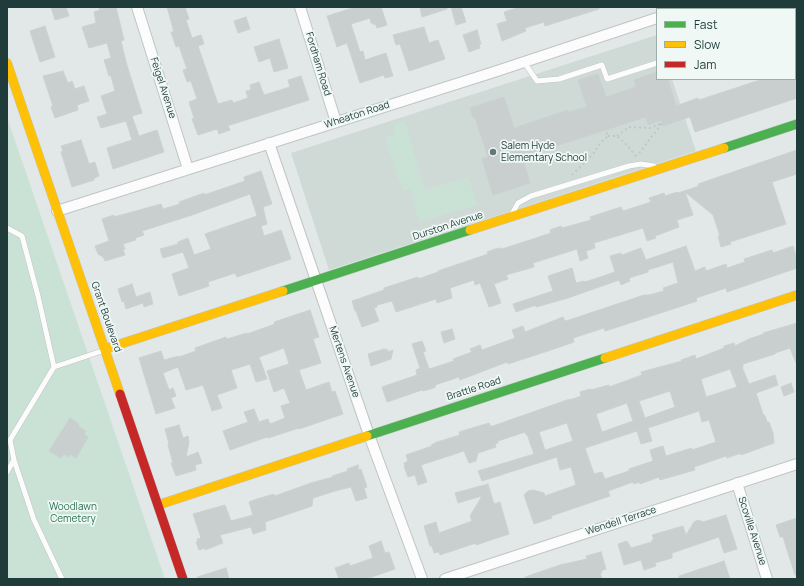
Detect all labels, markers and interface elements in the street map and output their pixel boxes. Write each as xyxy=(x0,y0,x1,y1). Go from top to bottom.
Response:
legend xyxy=(656,8,796,80)
text: Fast xyxy=(694,16,718,33)
street label: Fordham Road xyxy=(303,31,333,97)
text: Slow xyxy=(694,36,720,53)
street label: Feigel Avenue xyxy=(147,56,179,120)
text: Jam xyxy=(694,56,716,73)
street label: Wheaton Road xyxy=(323,99,391,131)
place label: Salem Hyde Elementary School xyxy=(501,140,587,164)
marker: Salem Hyde Elementary School xyxy=(488,147,498,157)
street label: Durston Avenue xyxy=(411,209,485,243)
street label: Grant Boulevard xyxy=(88,280,124,354)
street label: Mertens Avenue xyxy=(326,325,362,399)
street label: Brattle Road xyxy=(445,375,503,403)
street label: Scoville Avenue xyxy=(735,495,769,567)
park label: Woodlawn Cemetery xyxy=(49,501,97,524)
street label: Wendell Terrace xyxy=(584,504,658,538)

